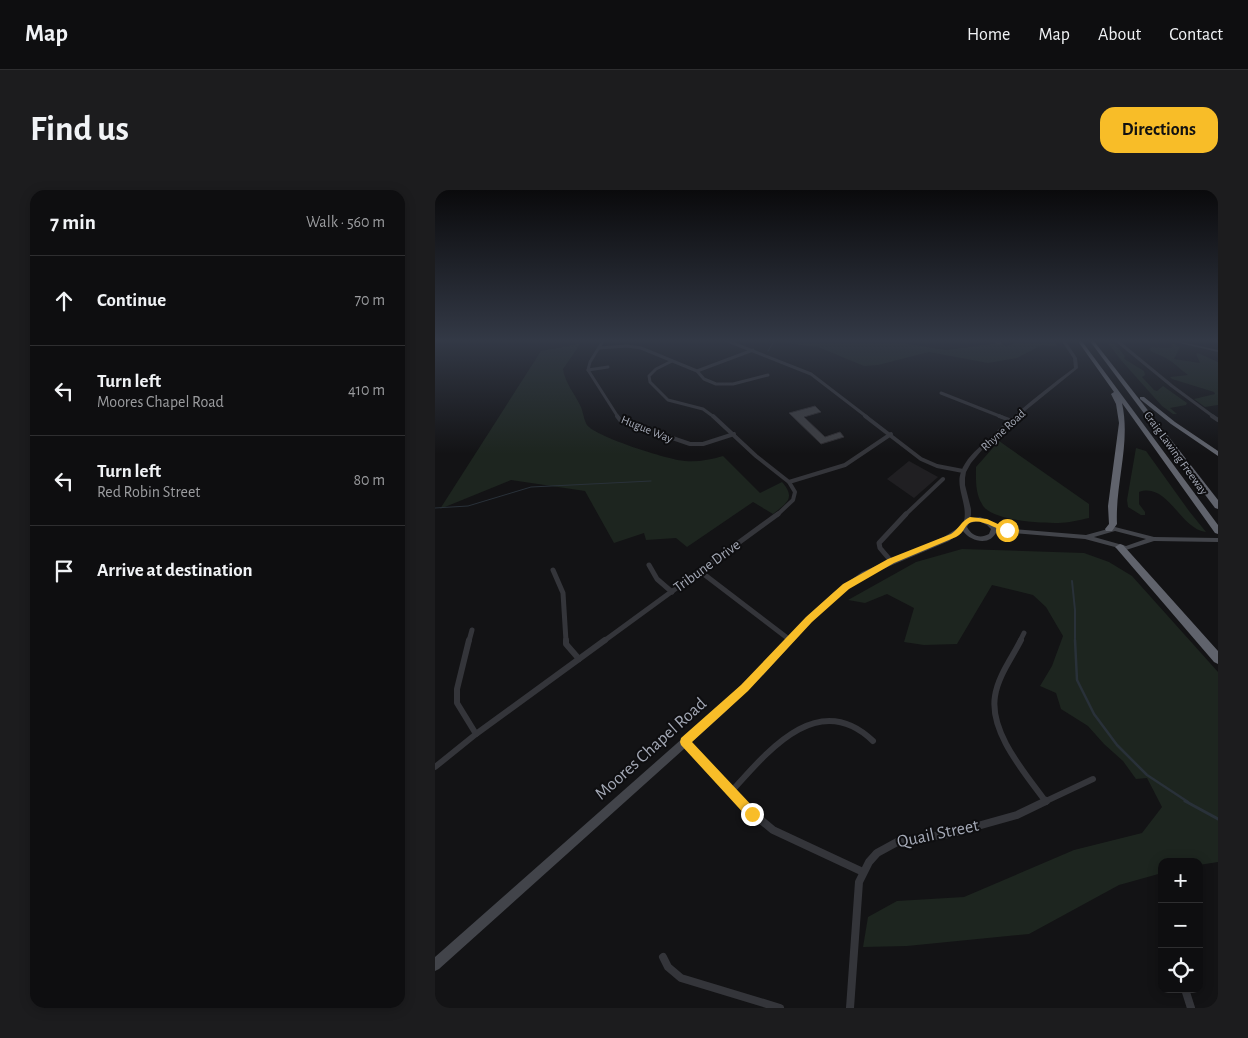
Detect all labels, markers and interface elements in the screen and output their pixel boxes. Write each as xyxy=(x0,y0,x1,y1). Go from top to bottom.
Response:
text: Map xyxy=(25,22,68,46)
text: Home xyxy=(967,26,1010,44)
text: Map xyxy=(1038,26,1070,44)
text: About xyxy=(1098,26,1141,44)
text: Contact xyxy=(1169,26,1223,44)
button: Directions xyxy=(1100,107,1218,153)
text: Find us xyxy=(30,112,129,147)
text: 7 min xyxy=(50,212,96,233)
text: Walk · 560 m xyxy=(306,214,385,230)
icon: ahead xyxy=(50,287,78,315)
text: Continue xyxy=(97,291,166,310)
text: 70 m xyxy=(354,292,385,308)
text: Turn left xyxy=(97,372,161,391)
icon: left xyxy=(50,377,78,405)
text: 410 m xyxy=(348,382,385,398)
text: Moores Chapel Road xyxy=(97,394,224,410)
street label: Rhyne Road xyxy=(978,407,1028,454)
street label: Craig Lawing Freeway xyxy=(1141,409,1210,497)
street label: Hugue Way xyxy=(619,413,674,446)
text: Turn left xyxy=(97,462,161,481)
icon: left xyxy=(50,467,78,495)
text: 80 m xyxy=(354,472,385,488)
text: Red Robin Street xyxy=(97,484,200,500)
route start xyxy=(996,519,1019,542)
street label: Tribune Drive xyxy=(671,537,743,595)
icon: arrive xyxy=(50,557,78,585)
text: Arrive at destination xyxy=(97,561,253,580)
street label: Moores Chapel Road xyxy=(592,695,710,803)
route end xyxy=(741,803,764,826)
street label: Quail Street xyxy=(895,817,981,851)
map controls xyxy=(1158,858,1203,993)
button: + xyxy=(1158,858,1203,903)
button: − xyxy=(1158,903,1203,948)
button: locate xyxy=(1158,948,1203,993)

